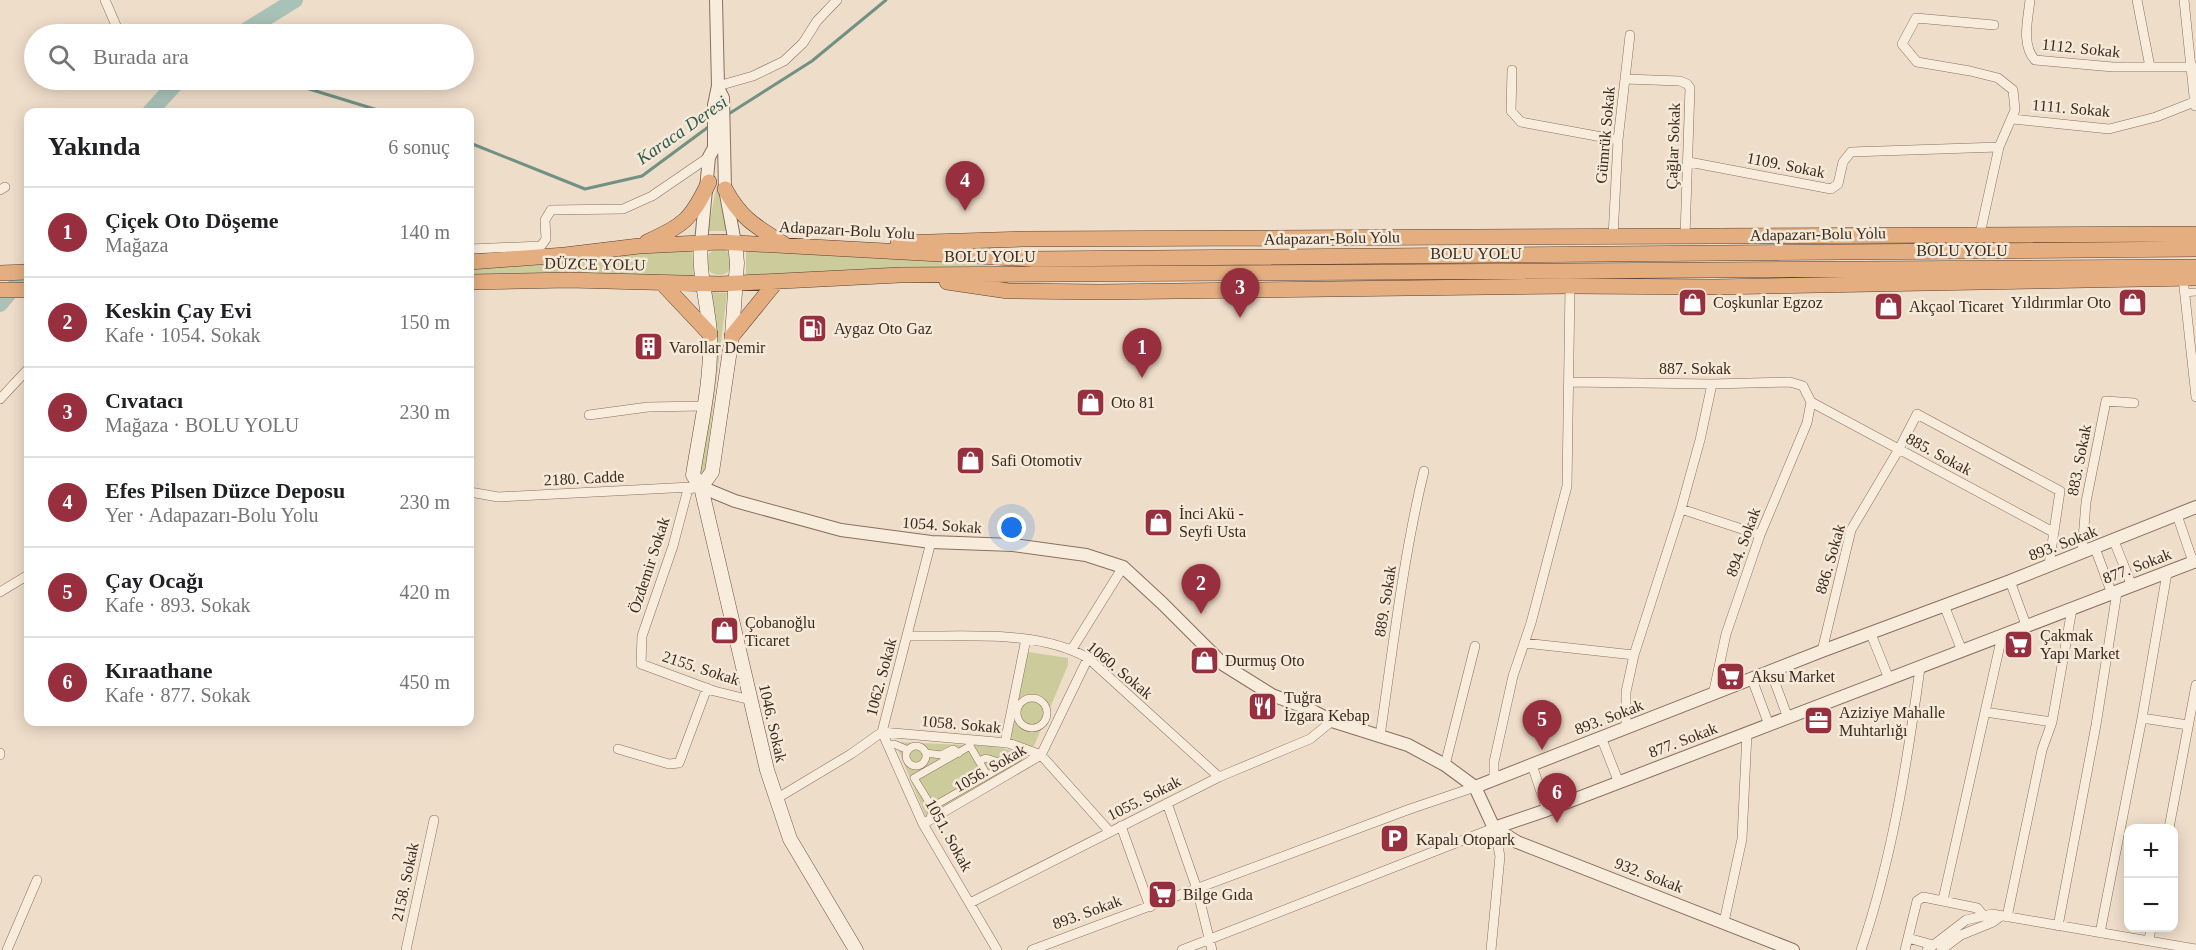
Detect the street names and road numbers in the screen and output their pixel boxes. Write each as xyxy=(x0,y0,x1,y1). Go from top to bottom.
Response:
street label: 1112. Sokak xyxy=(2041,35,2121,61)
street label: Gümrük Sokak xyxy=(1592,86,1618,184)
street label: 1111. Sokak xyxy=(2031,96,2111,120)
street label: Çağlar Sokak xyxy=(1663,102,1684,190)
street label: 1109. Sokak xyxy=(1745,149,1827,181)
street label: Adapazarı-Bolu Yolu xyxy=(779,218,915,243)
street label: Adapazarı-Bolu Yolu xyxy=(1750,224,1886,245)
street label: Adapazarı-Bolu Yolu xyxy=(1264,228,1400,249)
street label: BOLU YOLU xyxy=(1916,242,2008,259)
street label: BOLU YOLU xyxy=(1430,245,1522,262)
street label: BOLU YOLU xyxy=(944,248,1036,265)
street label: DÜZCE YOLU xyxy=(544,255,646,273)
street label: 887. Sokak xyxy=(1659,360,1731,377)
street label: 883. Sokak xyxy=(2064,423,2094,497)
street label: 885. Sokak xyxy=(1903,430,1975,478)
street label: 2180. Cadde xyxy=(543,467,625,489)
street label: 894. Sokak xyxy=(1723,505,1763,579)
street label: 1054. Sokak xyxy=(902,514,982,536)
street label: Özdemir Sokak xyxy=(625,515,673,615)
street label: 886. Sokak xyxy=(1812,522,1848,596)
street label: 893. Sokak xyxy=(2026,522,2100,564)
street label: 877. Sokak xyxy=(2100,545,2174,587)
street label: 889. Sokak xyxy=(1371,564,1399,638)
street label: 1062. Sokak xyxy=(862,636,900,718)
street label: 1060. Sokak xyxy=(1084,638,1156,702)
street label: 2155. Sokak xyxy=(660,648,742,688)
street label: 1046. Sokak xyxy=(756,682,790,764)
street label: 893. Sokak xyxy=(1572,696,1646,738)
street label: 1058. Sokak xyxy=(920,712,1002,736)
street label: 877. Sokak xyxy=(1646,719,1720,761)
street label: 1056. Sokak xyxy=(951,741,1029,795)
street label: 1055. Sokak xyxy=(1105,772,1183,824)
street label: 1051. Sokak xyxy=(922,796,976,874)
street label: 2158. Sokak xyxy=(388,841,422,923)
street label: 932. Sokak xyxy=(1612,854,1686,896)
street label: 893. Sokak xyxy=(1050,892,1124,932)

